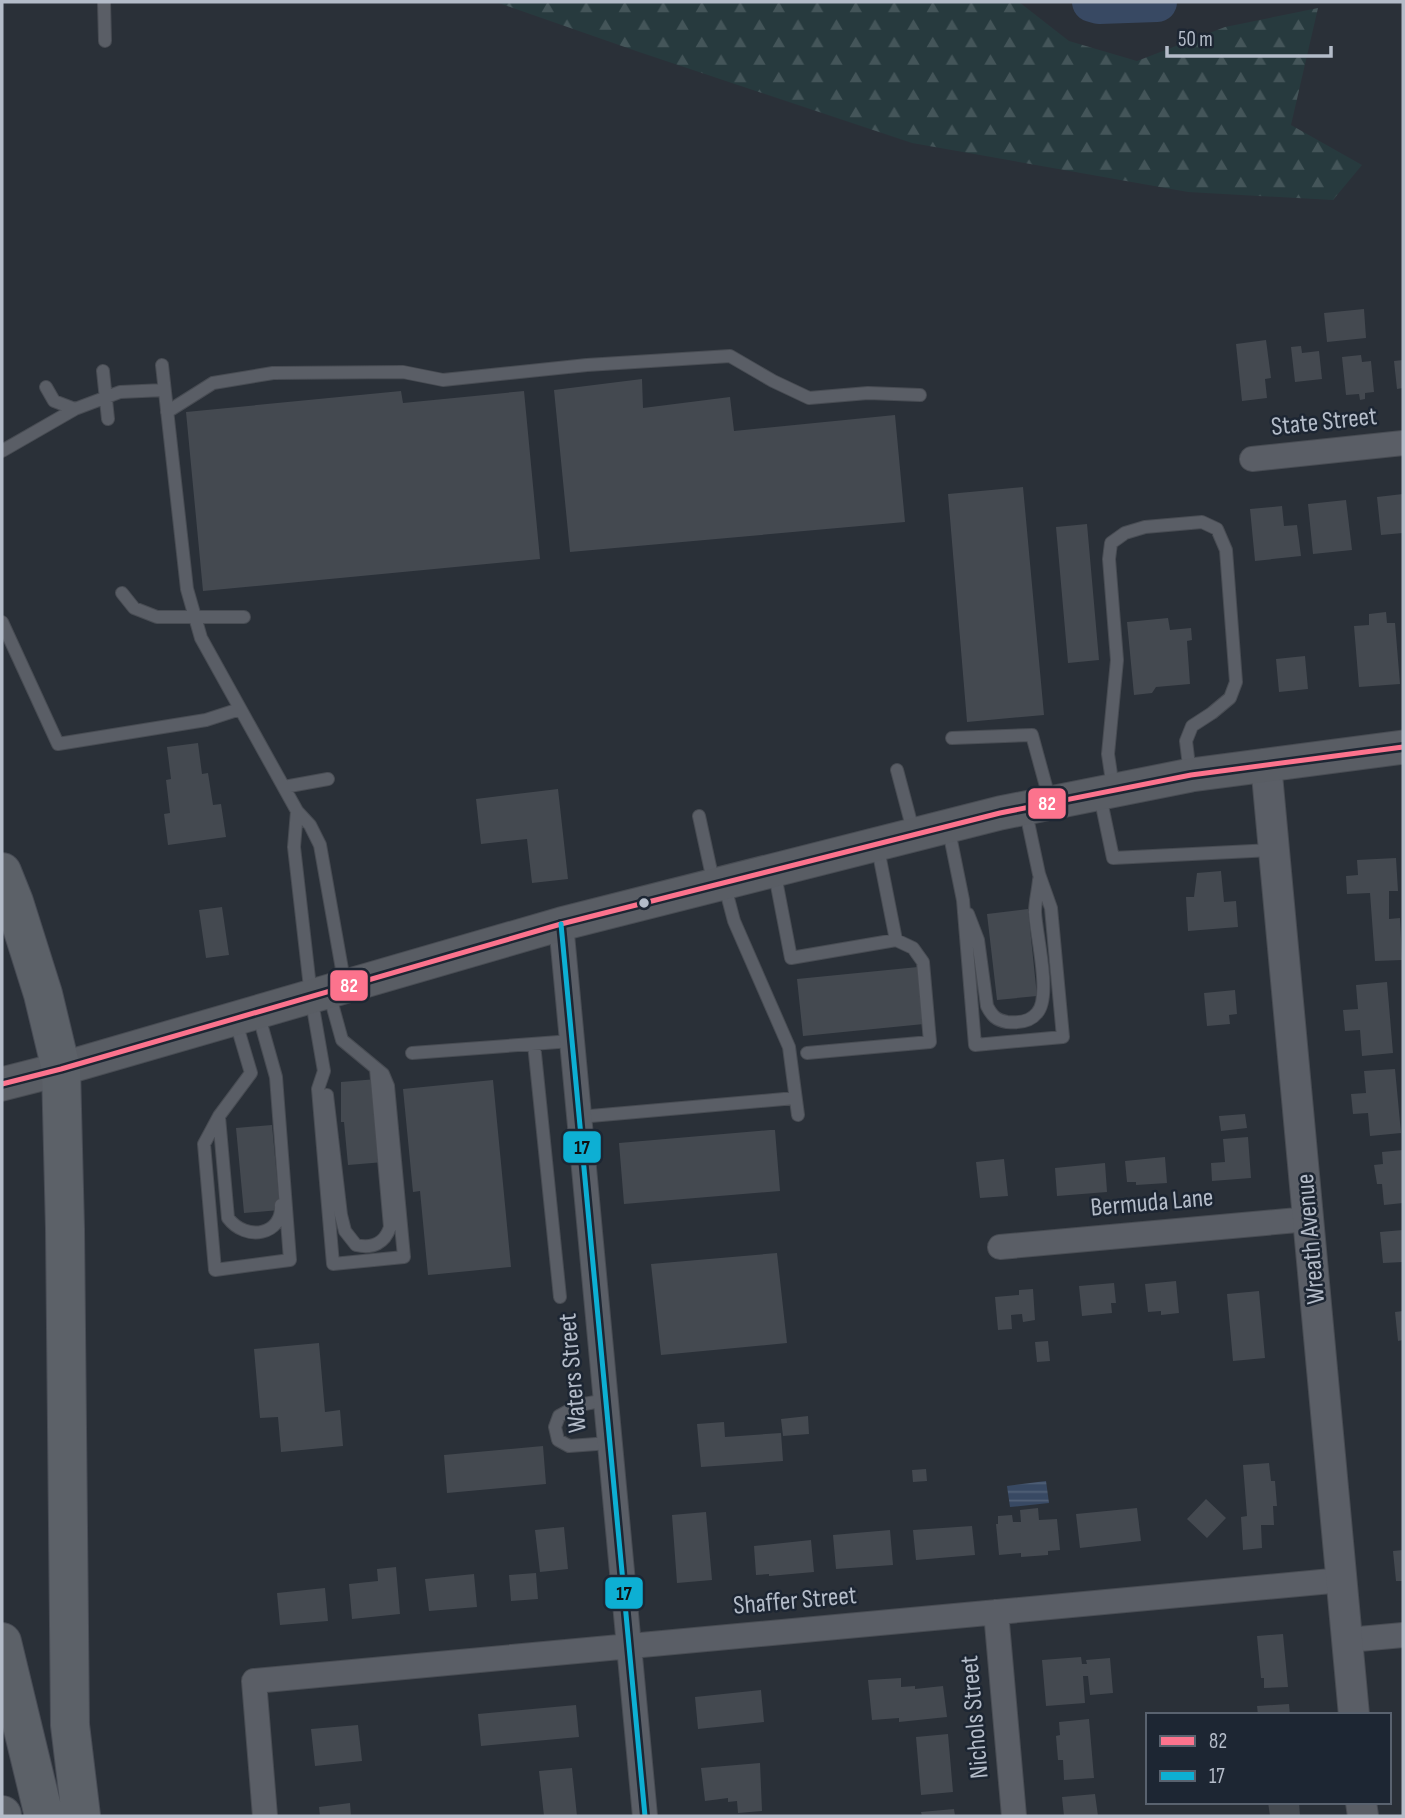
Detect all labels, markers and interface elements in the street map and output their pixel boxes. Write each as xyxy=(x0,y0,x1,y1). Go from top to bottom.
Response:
scale bar xyxy=(1167,14,1332,58)
text: 50 m xyxy=(1178,27,1213,52)
street label: State Street xyxy=(1270,401,1378,443)
line badge: 82 xyxy=(1027,787,1067,820)
text: 82 xyxy=(1038,793,1056,816)
unlabelled marker xyxy=(637,896,651,910)
line badge: 82 xyxy=(329,969,369,1002)
text: 82 xyxy=(340,975,358,998)
line badge: 17 xyxy=(562,1130,602,1164)
text: 17 xyxy=(574,1137,591,1160)
street label: Wreath Avenue xyxy=(1290,1172,1332,1306)
street label: Bermuda Lane xyxy=(1089,1182,1215,1224)
street label: Waters Street xyxy=(552,1312,594,1434)
line badge: 17 xyxy=(604,1576,644,1610)
street label: Shaffer Street xyxy=(732,1580,858,1622)
text: 17 xyxy=(616,1583,633,1606)
street label: Nichols Street xyxy=(954,1654,996,1780)
legend xyxy=(1146,1713,1391,1804)
text: 82 xyxy=(1209,1729,1227,1754)
text: 17 xyxy=(1209,1764,1225,1789)

